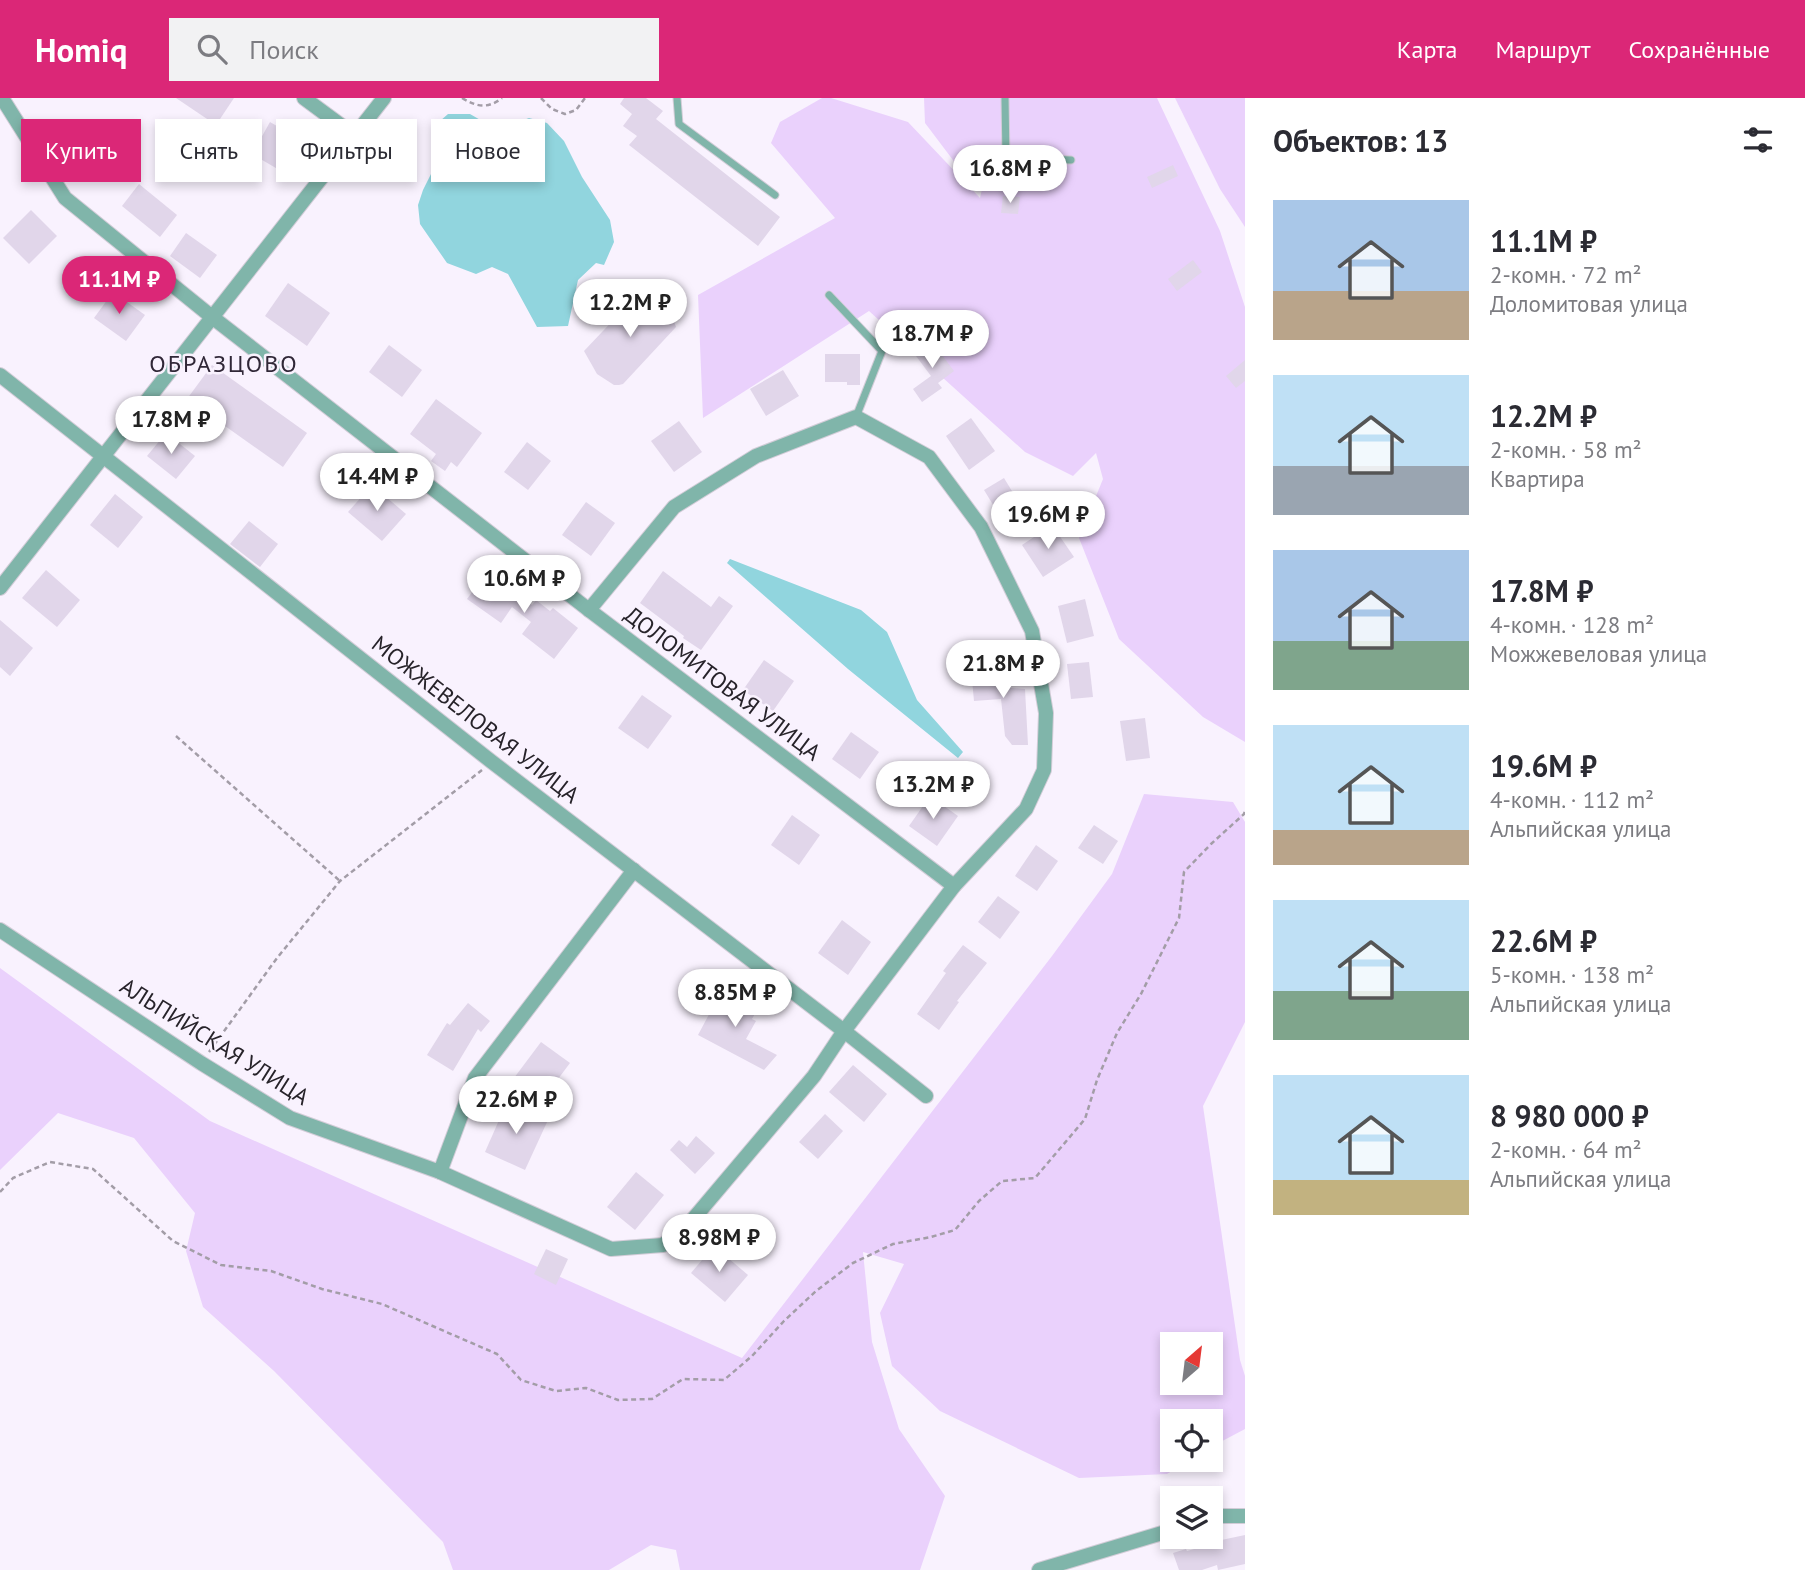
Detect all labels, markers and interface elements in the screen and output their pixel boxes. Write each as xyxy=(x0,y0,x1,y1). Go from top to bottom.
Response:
search box xyxy=(169,18,659,81)
text: Homiq xyxy=(35,28,127,71)
icon: search xyxy=(193,30,231,68)
text: Поиск xyxy=(249,33,319,66)
text: Карта xyxy=(1397,34,1457,65)
text: Маршрут xyxy=(1495,34,1590,65)
text: Сохранённые xyxy=(1628,34,1770,65)
chip: Купить xyxy=(21,119,141,182)
chip: Снять xyxy=(155,119,262,182)
chip: Фильтры xyxy=(276,119,417,182)
chip: Новое xyxy=(431,119,545,182)
text: Объектов: 13 xyxy=(1273,121,1448,160)
icon: filters xyxy=(1739,121,1777,159)
pin: 16.8M ₽ xyxy=(945,146,1075,205)
text: 16.8M ₽ xyxy=(969,153,1051,182)
text: 11.1M ₽ xyxy=(1490,221,1597,260)
icon: home xyxy=(1329,228,1413,312)
pin: 11.1M ₽ xyxy=(54,256,184,316)
text: 2-комн. · 72 m² xyxy=(1490,260,1642,289)
text: 11.1M ₽ xyxy=(78,264,160,293)
pin: 12.2M ₽ xyxy=(565,280,695,339)
text: 12.2M ₽ xyxy=(589,287,671,316)
text: Доломитовая улица xyxy=(1490,289,1688,318)
pin: 18.7M ₽ xyxy=(867,310,997,370)
text: 18.7M ₽ xyxy=(891,318,973,347)
district label: ОБРАЗЦОВО xyxy=(149,348,299,379)
pin: 17.8M ₽ xyxy=(106,396,236,456)
text: 12.2M ₽ xyxy=(1490,396,1597,435)
icon: home xyxy=(1329,403,1413,487)
text: 17.8M ₽ xyxy=(131,404,211,433)
text: 2-комн. · 58 m² xyxy=(1490,435,1642,464)
pin: 14.4M ₽ xyxy=(312,454,442,513)
text: 14.4M ₽ xyxy=(336,461,418,490)
text: Квартира xyxy=(1490,464,1585,493)
pin: 19.6M ₽ xyxy=(983,491,1113,551)
text: 19.6M ₽ xyxy=(1007,499,1089,528)
pin: 10.6M ₽ xyxy=(459,556,589,615)
text: 10.6M ₽ xyxy=(483,563,565,592)
text: 17.8M ₽ xyxy=(1490,571,1593,610)
icon: home xyxy=(1329,578,1413,662)
street label: ДОЛОМИТОВАЯ УЛИЦА xyxy=(619,600,827,767)
text: 4-комн. · 128 m² xyxy=(1490,610,1654,639)
street label: МОЖЖЕВЕЛОВАЯ УЛИЦА xyxy=(366,629,586,809)
text: Можжевеловая улица xyxy=(1490,639,1707,668)
pin: 21.8M ₽ xyxy=(938,640,1068,700)
text: 21.8M ₽ xyxy=(962,648,1044,677)
text: 19.6M ₽ xyxy=(1490,746,1597,785)
icon: home xyxy=(1329,753,1413,837)
pin: 13.2M ₽ xyxy=(868,762,998,821)
text: 13.2M ₽ xyxy=(892,769,974,798)
text: 4-комн. · 112 m² xyxy=(1490,785,1654,814)
text: Альпийская улица xyxy=(1490,814,1671,843)
text: 22.6M ₽ xyxy=(1490,921,1597,960)
icon: home xyxy=(1329,928,1413,1012)
text: 5-комн. · 138 m² xyxy=(1490,960,1654,989)
pin: 8.85M ₽ xyxy=(670,970,800,1029)
street label: АЛЬПИЙСКАЯ УЛИЦА xyxy=(115,971,315,1111)
text: 8.85M ₽ xyxy=(694,977,776,1006)
text: Альпийская улица xyxy=(1490,989,1671,1018)
pin: 22.6M ₽ xyxy=(451,1076,581,1136)
text: 22.6M ₽ xyxy=(475,1084,557,1113)
text: 8 980 000 ₽ xyxy=(1490,1096,1649,1135)
icon: home xyxy=(1329,1103,1413,1187)
text: 2-комн. · 64 m² xyxy=(1490,1135,1642,1164)
text: Альпийская улица xyxy=(1490,1164,1671,1193)
pin: 8.98M ₽ xyxy=(654,1214,784,1274)
text: 8.98M ₽ xyxy=(678,1222,760,1251)
north arrow xyxy=(1160,1332,1223,1395)
map controls xyxy=(1160,1332,1223,1549)
button: locate xyxy=(1160,1409,1223,1472)
button: layers xyxy=(1160,1486,1223,1549)

